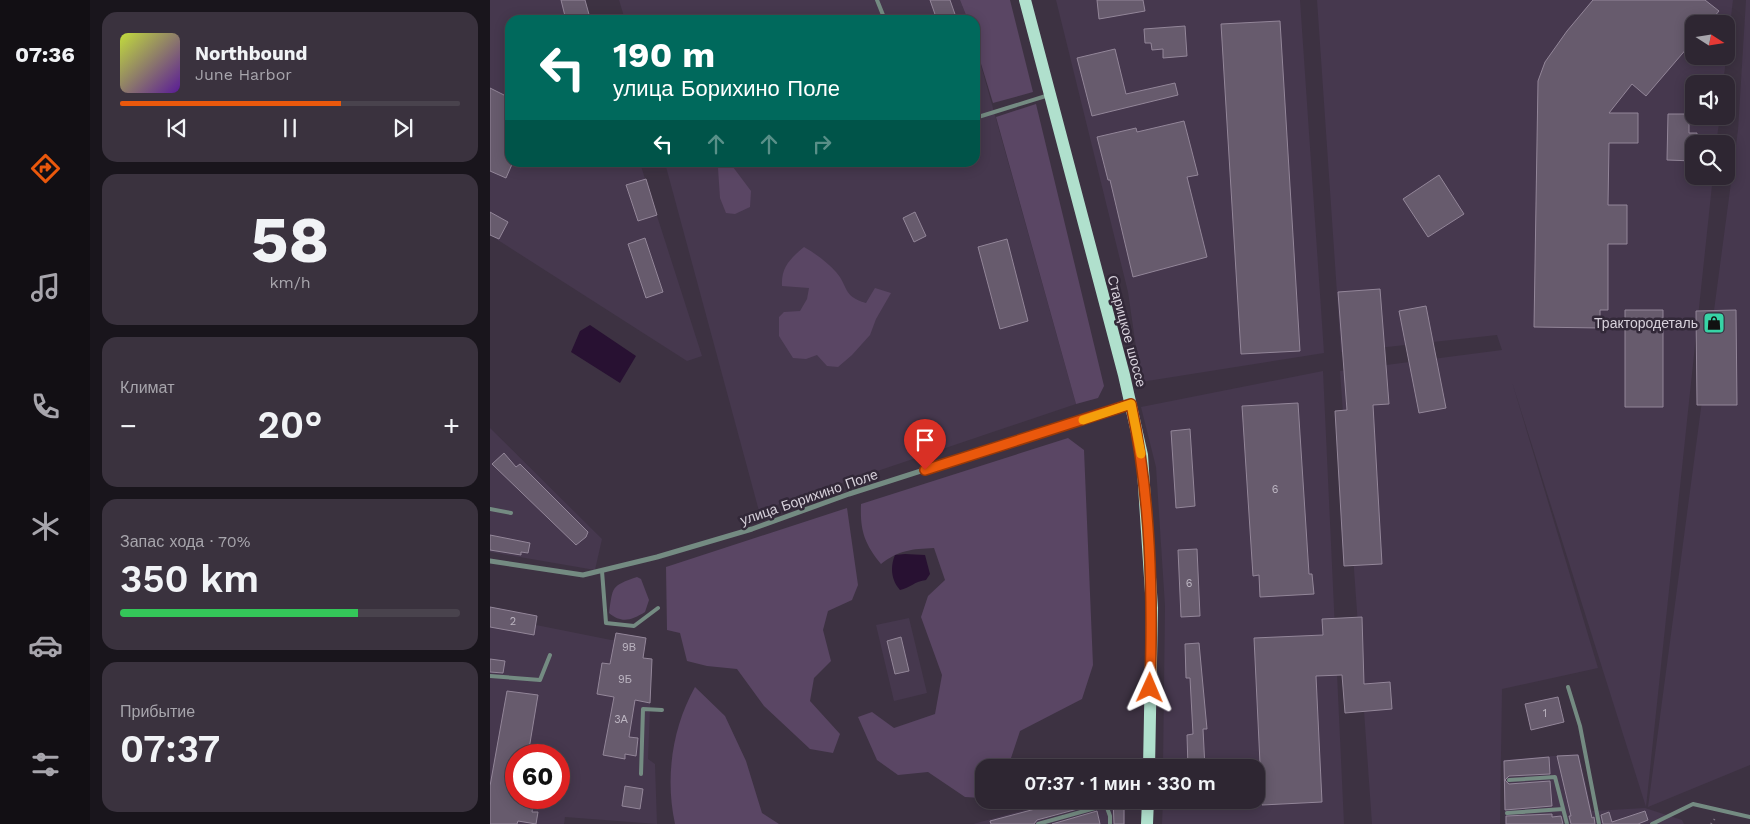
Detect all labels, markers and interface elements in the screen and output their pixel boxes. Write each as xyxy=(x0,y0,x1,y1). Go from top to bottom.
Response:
north arrow xyxy=(1685,15,1735,65)
map controls xyxy=(1685,15,1735,185)
text: 190 m xyxy=(613,34,715,76)
icon: left xyxy=(530,35,595,100)
text: 07:36 xyxy=(15,42,75,67)
text: Northbound xyxy=(195,42,307,65)
text: June Harbor xyxy=(195,65,292,84)
button: sound xyxy=(1685,75,1735,125)
text: улица Борихино Поле xyxy=(613,76,840,101)
icon: previous xyxy=(163,114,191,142)
icon: pause xyxy=(276,114,304,142)
icon: next xyxy=(389,114,417,142)
icon: left xyxy=(649,130,677,158)
icon: ahead xyxy=(702,130,730,158)
icon: ahead xyxy=(755,130,783,158)
icon: right xyxy=(808,130,836,158)
button: search xyxy=(1685,135,1735,185)
icon: directions xyxy=(28,151,63,186)
text: 58 xyxy=(251,202,329,278)
icon: music xyxy=(28,270,63,305)
text: km/h xyxy=(269,273,311,292)
street label: Старицкое шоссе xyxy=(1104,273,1150,389)
shop icon: Трактородеталь xyxy=(1702,311,1726,335)
place label: Трактородеталь xyxy=(1594,315,1698,331)
text: Климат xyxy=(120,378,174,397)
icon: phone xyxy=(28,389,63,424)
text: 20° xyxy=(258,403,322,447)
text: − xyxy=(120,409,137,442)
text: + xyxy=(443,409,460,442)
pin xyxy=(904,419,946,470)
icon: arrive xyxy=(911,426,939,454)
street label: улица Борихино Поле xyxy=(738,466,880,528)
house number: 6 xyxy=(1272,483,1279,496)
icon: climate xyxy=(28,509,63,544)
text: Запас хода · 70% xyxy=(120,532,250,551)
text: 350 km xyxy=(120,557,259,601)
house number: 6 xyxy=(1186,577,1193,590)
house number: 2 xyxy=(510,615,516,628)
icon: car xyxy=(28,628,63,663)
house number: 9В xyxy=(622,641,636,654)
position arrow xyxy=(1123,661,1175,713)
house number: 9Б xyxy=(618,673,632,686)
text: Прибытие xyxy=(120,702,195,721)
house number: 1 xyxy=(1543,707,1547,720)
house number: 3А xyxy=(614,713,629,726)
text: 07:37 xyxy=(120,727,220,771)
speed limit sign: 60 xyxy=(505,744,570,809)
icon: filters xyxy=(28,747,63,782)
text: 07:37 · 1 мин · 330 m xyxy=(1024,772,1216,795)

